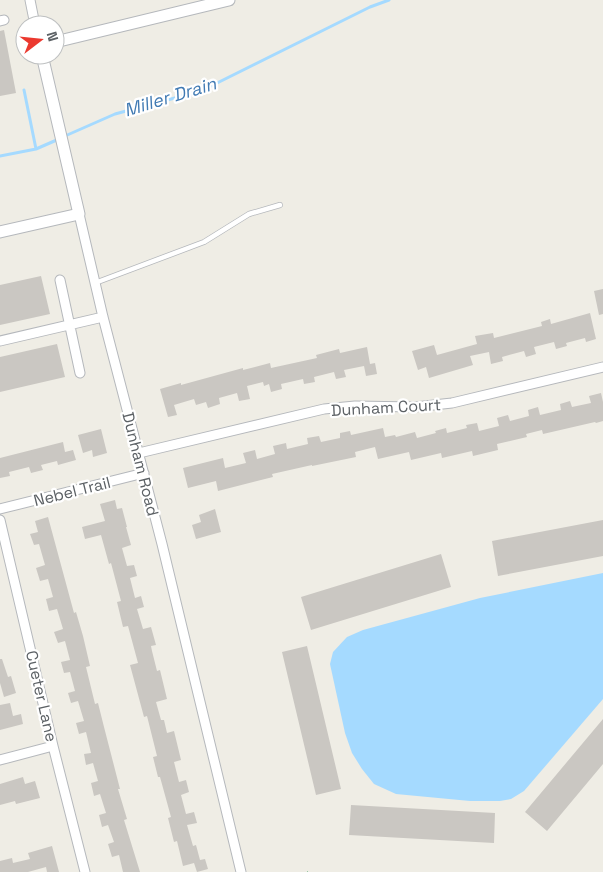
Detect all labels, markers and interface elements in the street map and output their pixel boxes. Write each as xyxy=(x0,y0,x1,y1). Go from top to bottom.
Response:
north arrow xyxy=(15,15,65,65)
text: N xyxy=(43,29,62,43)
water label: Miller Drain xyxy=(121,71,220,121)
street label: Dunham Court xyxy=(330,394,442,421)
street label: Dunham Road xyxy=(117,410,164,518)
street label: Nebel Trail xyxy=(31,472,113,511)
street label: Cueter Lane xyxy=(21,648,62,744)

